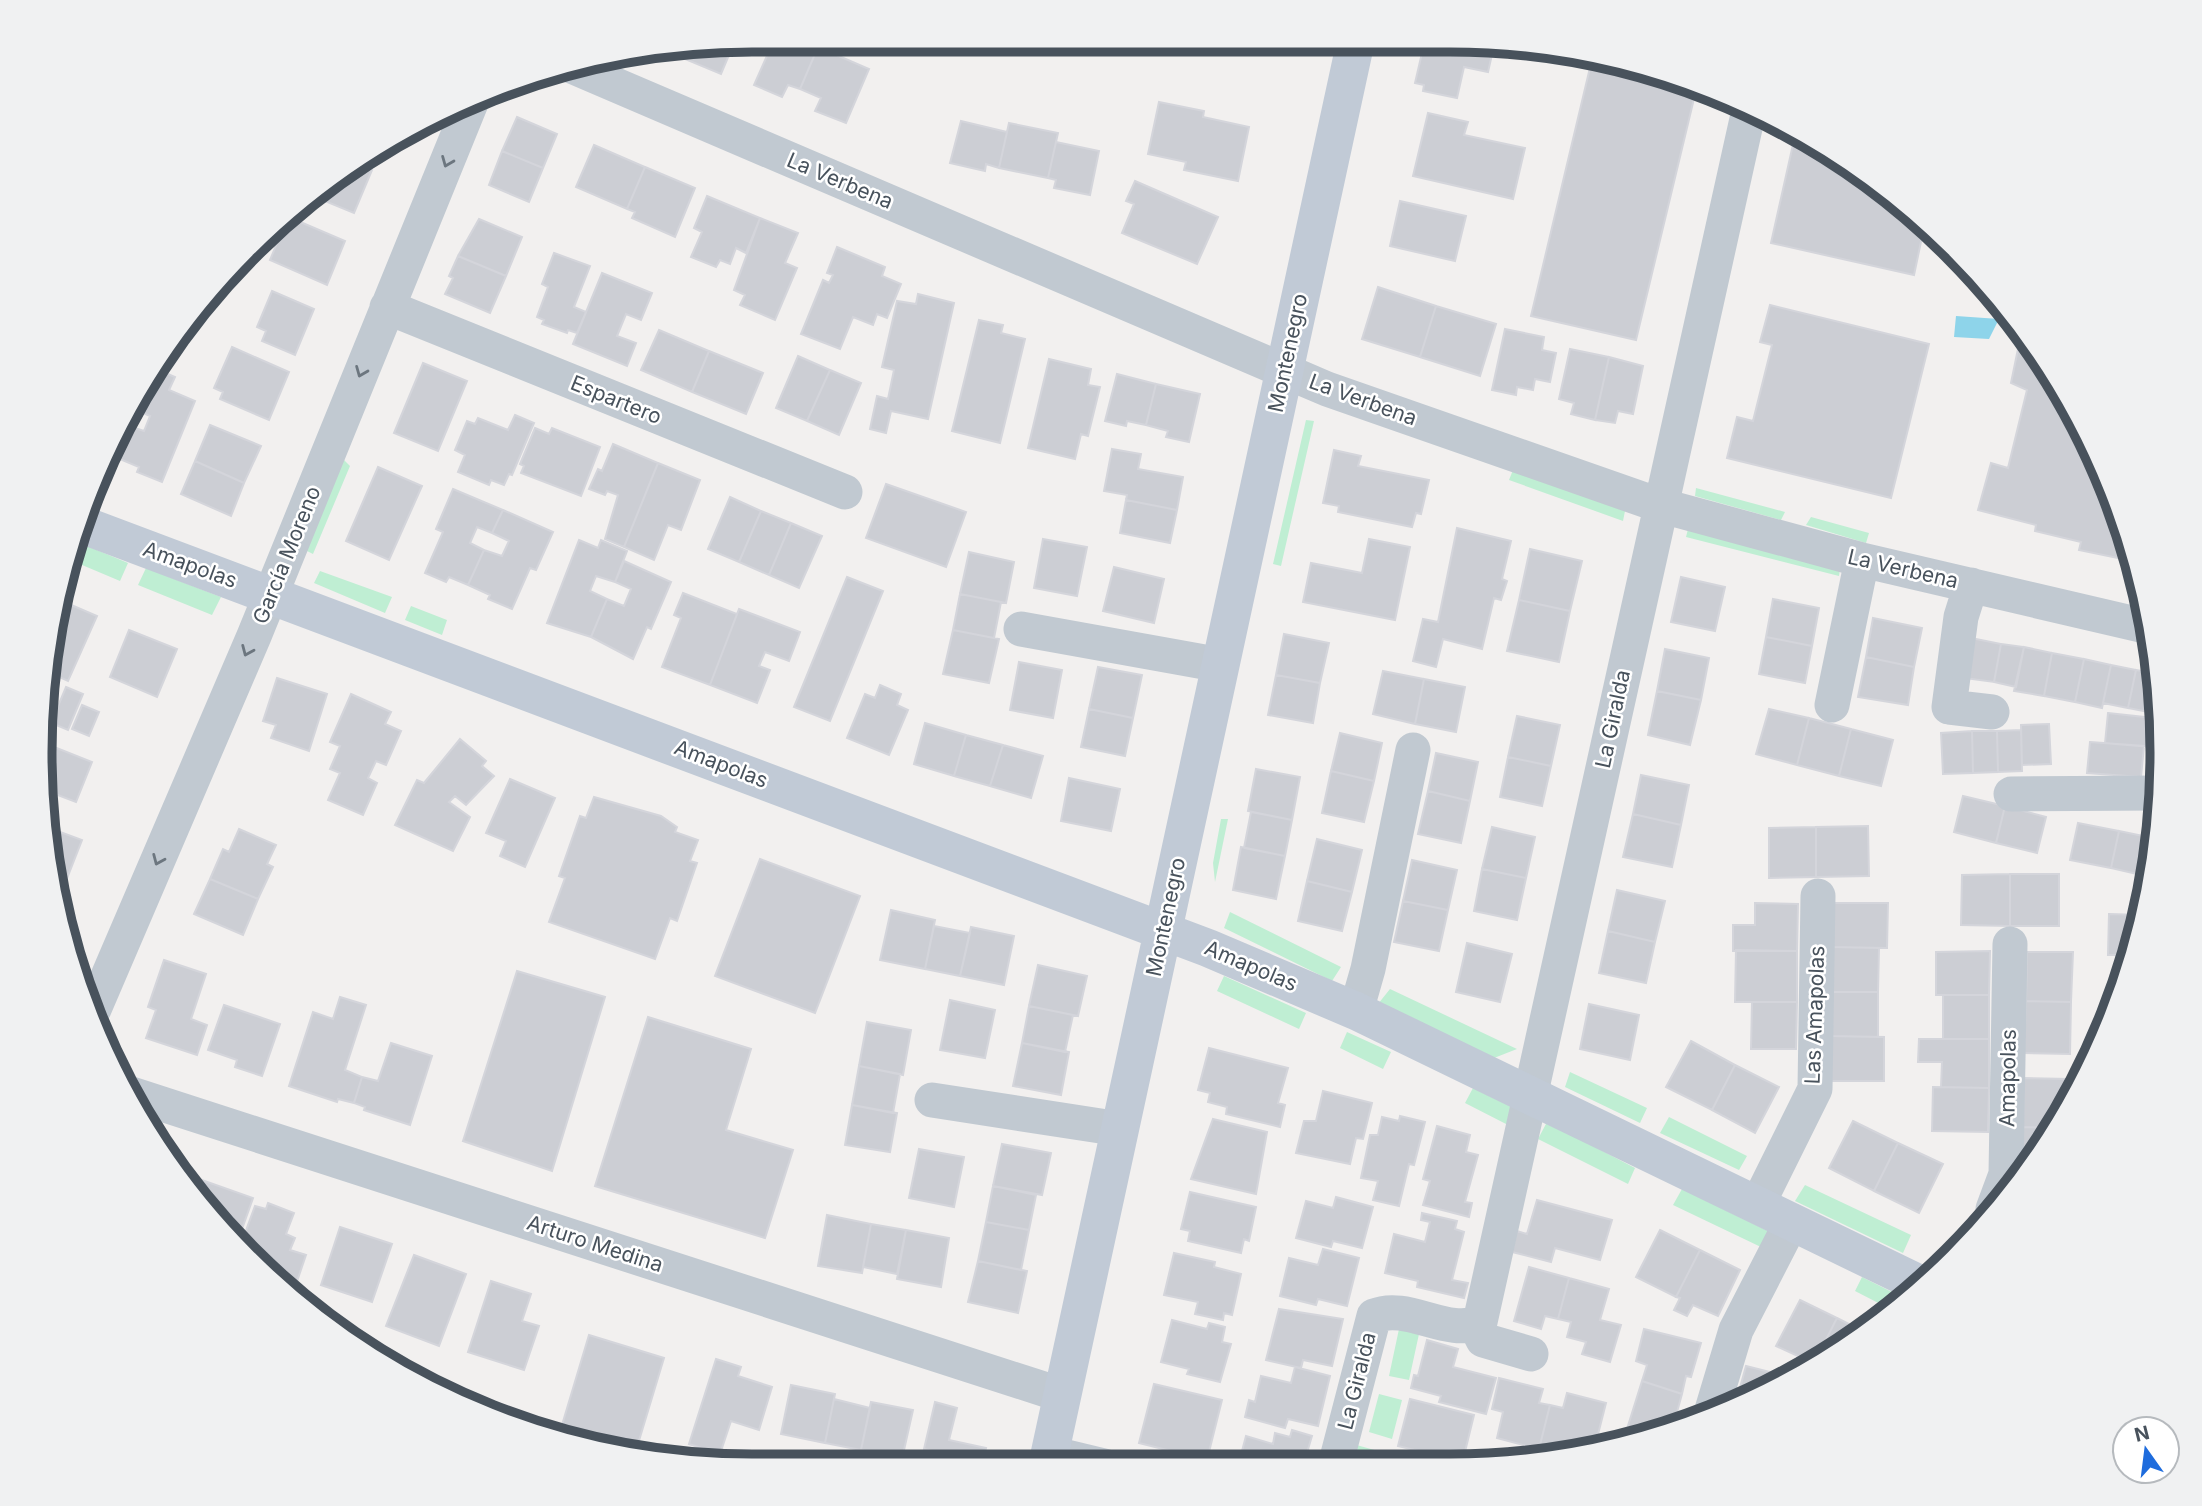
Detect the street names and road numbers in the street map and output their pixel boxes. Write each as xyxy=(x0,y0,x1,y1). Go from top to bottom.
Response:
street label: La Verbena xyxy=(783,147,897,214)
street label: Montenegro xyxy=(1263,291,1312,414)
street label: La Verbena xyxy=(1306,368,1420,431)
street label: Espartero xyxy=(567,370,665,429)
street label: García Moreno xyxy=(248,482,326,627)
street label: Amapolas xyxy=(140,536,241,593)
street label: La Verbena xyxy=(1845,544,1961,593)
street label: La Giralda xyxy=(1590,668,1635,770)
street label: Amapolas xyxy=(671,734,771,793)
street label: Montenegro xyxy=(1141,855,1190,978)
street label: Amapolas xyxy=(1201,935,1301,996)
street label: Las Amapolas xyxy=(1800,945,1829,1085)
street label: Amapolas xyxy=(1994,1029,2021,1127)
street label: Arturo Medina xyxy=(524,1210,666,1277)
street label: La Giralda xyxy=(1332,1329,1381,1432)

